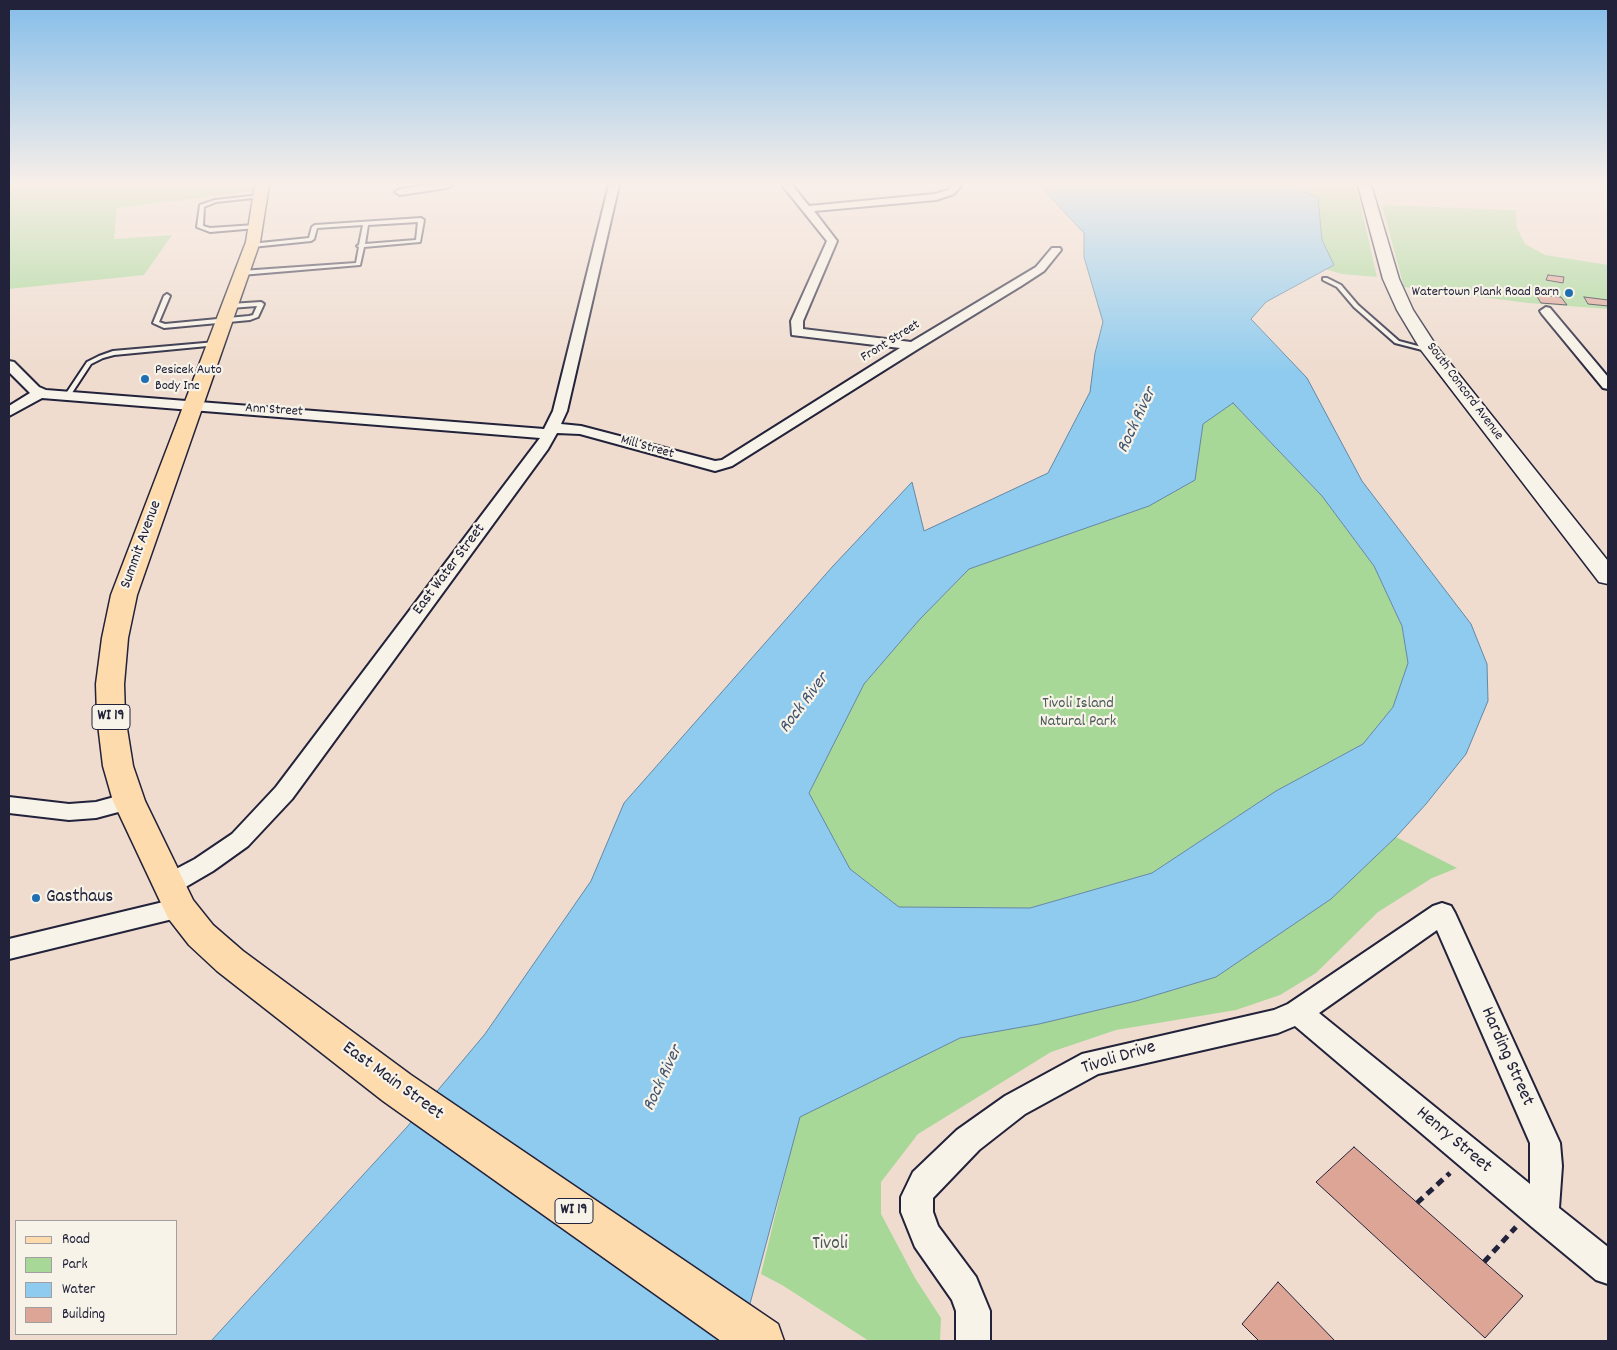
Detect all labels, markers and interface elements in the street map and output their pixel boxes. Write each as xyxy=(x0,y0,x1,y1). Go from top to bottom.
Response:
place label: Watertown Plank Road Barn xyxy=(1412,285,1559,301)
marker: Watertown Plank Road Barn xyxy=(1563,287,1575,299)
street label: Front Street xyxy=(858,317,924,367)
street label: South Concord Avenue xyxy=(1422,340,1506,444)
place label: Pesicek Auto Body Inc xyxy=(155,363,222,396)
marker: Pesicek Auto Body Inc xyxy=(139,373,151,385)
water label: Rock River xyxy=(1113,385,1163,457)
street label: Ann Street xyxy=(245,401,303,421)
street label: Mill Street xyxy=(618,432,676,464)
street label: Summit Avenue xyxy=(117,498,167,592)
street label: East Water Street xyxy=(409,521,491,619)
water label: Rock River xyxy=(775,670,835,738)
park label: Tivoli Island Natural Park xyxy=(1040,695,1116,733)
road number: WI 19 xyxy=(92,704,130,730)
place label: Gasthaus xyxy=(46,887,113,909)
marker: Gasthaus xyxy=(30,892,42,904)
street label: Harding Street xyxy=(1474,1004,1538,1110)
street label: Tivoli Drive xyxy=(1079,1037,1159,1081)
street label: East Main Street xyxy=(337,1038,447,1126)
water label: Rock River xyxy=(639,1043,689,1115)
street label: Henry Street xyxy=(1410,1103,1496,1179)
road number: WI 19 xyxy=(555,1198,593,1224)
legend xyxy=(15,1220,178,1335)
text: Road xyxy=(62,1229,90,1251)
park label: Tivoli xyxy=(812,1234,848,1256)
text: Park xyxy=(62,1254,88,1276)
text: Water xyxy=(62,1279,95,1301)
text: Building xyxy=(62,1304,105,1326)

